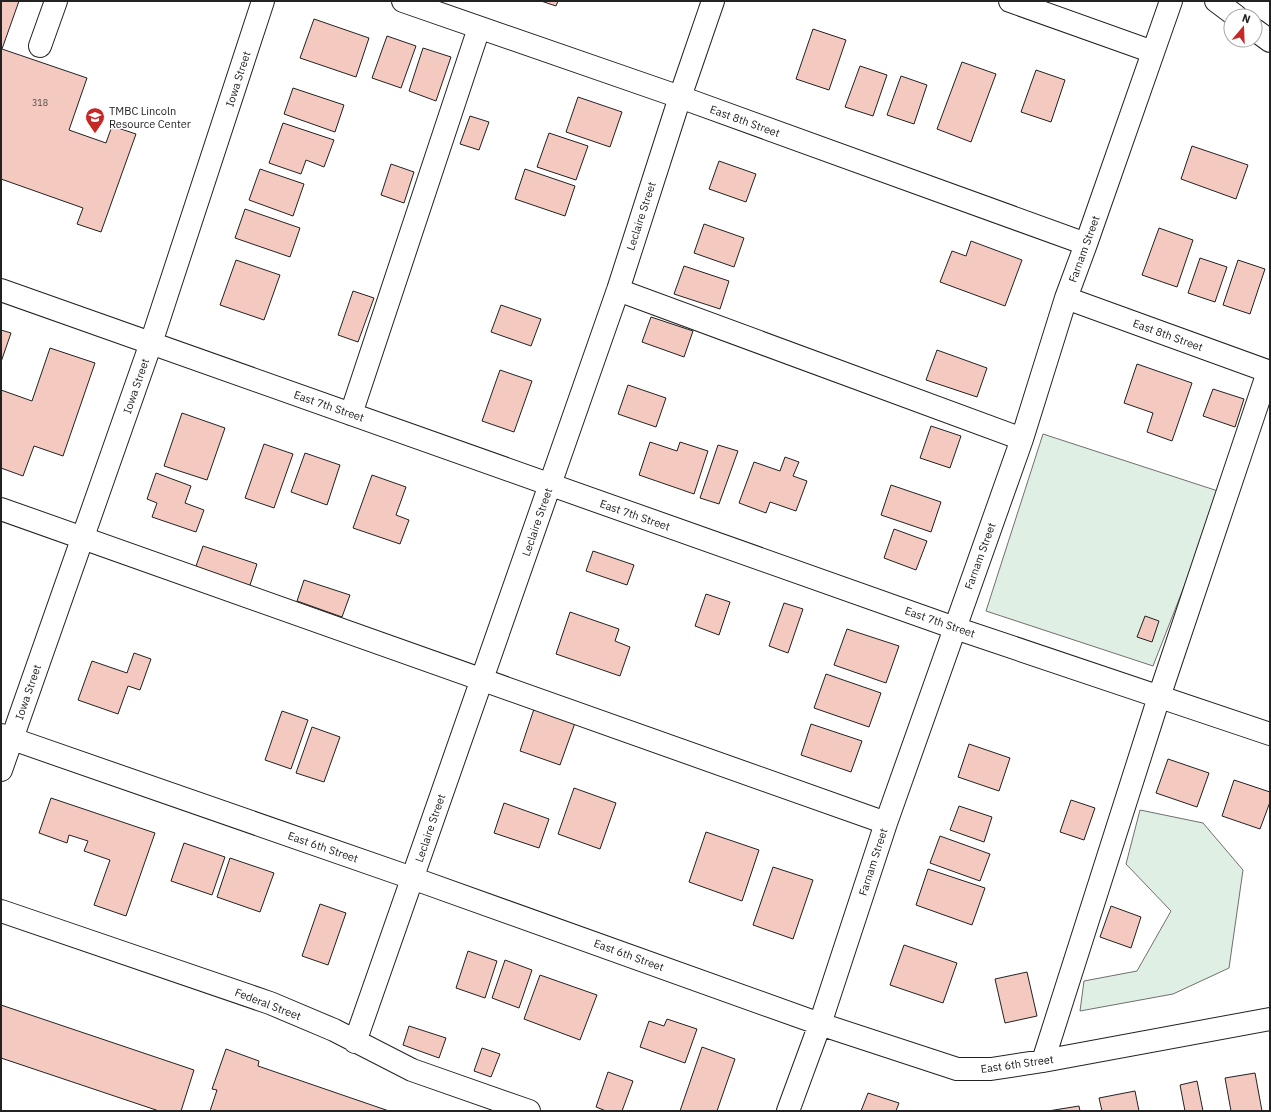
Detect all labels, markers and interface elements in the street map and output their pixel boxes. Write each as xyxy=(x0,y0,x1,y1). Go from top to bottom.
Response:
north arrow xyxy=(1223,8,1263,48)
text: N xyxy=(1240,11,1252,26)
street label: Iowa Street xyxy=(222,49,254,108)
house number: 318 xyxy=(32,97,48,108)
street label: East 8th Street xyxy=(708,102,782,140)
place label: TMBC Lincoln Resource Center xyxy=(109,104,191,131)
school or university icon: TMBC Lincoln Resource Center xyxy=(84,106,106,134)
street label: Leclaire Street xyxy=(623,180,659,252)
street label: Farnam Street xyxy=(1065,214,1103,284)
street label: East 8th Street xyxy=(1131,316,1205,354)
street label: Iowa Street xyxy=(120,356,152,415)
street label: East 7th Street xyxy=(292,387,366,425)
street label: Leclaire Street xyxy=(519,486,555,558)
street label: East 7th Street xyxy=(598,496,672,534)
street label: Farnam Street xyxy=(961,521,999,591)
street label: East 7th Street xyxy=(903,603,977,641)
street label: Iowa Street xyxy=(12,662,44,721)
street label: Leclaire Street xyxy=(412,792,448,864)
street label: Farnam Street xyxy=(856,826,891,898)
street label: East 6th Street xyxy=(286,828,360,866)
street label: East 6th Street xyxy=(592,936,666,974)
street label: Federal Street xyxy=(233,985,303,1023)
street label: East 6th Street xyxy=(980,1052,1054,1076)

